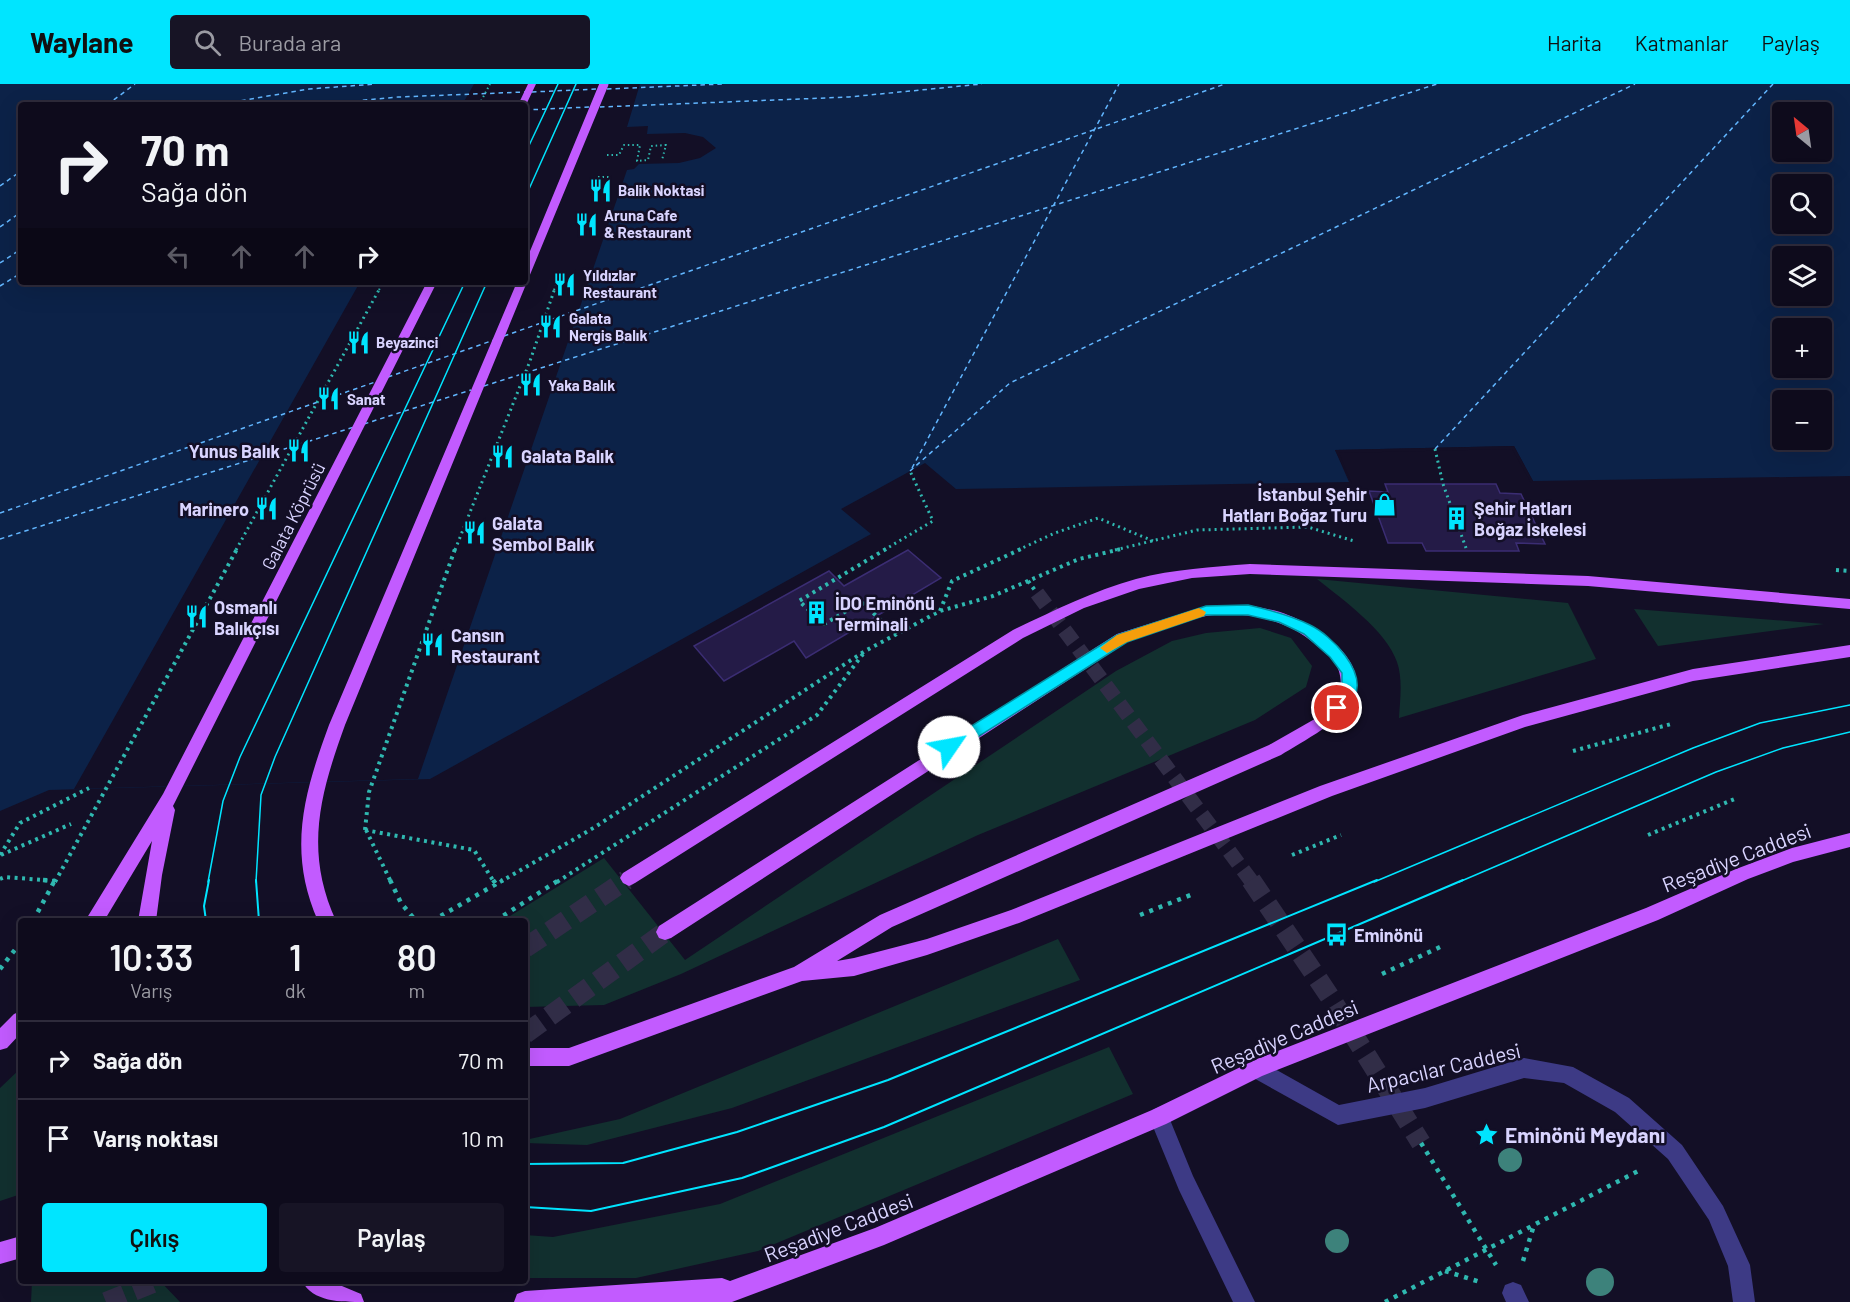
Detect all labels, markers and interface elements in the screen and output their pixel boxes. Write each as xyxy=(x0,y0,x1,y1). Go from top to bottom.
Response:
search box xyxy=(170,15,590,69)
text: Waylane xyxy=(30,25,134,59)
icon: search xyxy=(191,26,224,59)
text: Burada ara xyxy=(239,29,341,55)
text: Harita xyxy=(1547,30,1602,55)
text: Katmanlar xyxy=(1635,30,1729,55)
text: Paylaş xyxy=(1762,30,1820,55)
north arrow xyxy=(1772,102,1832,162)
map controls xyxy=(1772,102,1832,450)
text: 70 m xyxy=(141,124,229,174)
icon: right xyxy=(42,126,120,204)
button: search xyxy=(1772,174,1832,234)
text: Sağa dön xyxy=(141,175,248,207)
restaurant icon: Balik Noktasi xyxy=(587,177,613,203)
place label: Balik Noktasi xyxy=(618,181,704,199)
place label: Aruna Cafe & Restaurant xyxy=(604,206,692,241)
restaurant icon: Aruna Cafe & Restaurant xyxy=(573,211,599,237)
icon: left xyxy=(162,240,195,273)
icon: ahead xyxy=(225,240,258,273)
icon: ahead xyxy=(288,240,321,273)
icon: right xyxy=(351,240,384,273)
button: layers xyxy=(1772,246,1832,306)
place label: Yıldızlar Restaurant xyxy=(583,266,657,301)
restaurant icon: Yıldızlar Restaurant xyxy=(552,271,578,297)
place label: Galata Nergis Balık xyxy=(569,309,647,344)
restaurant icon: Galata Nergis Balık xyxy=(538,314,564,340)
button: + xyxy=(1772,318,1832,378)
restaurant icon: Beyazinci xyxy=(345,329,371,355)
place label: Beyazinci xyxy=(376,333,438,351)
restaurant icon: Yaka Balık xyxy=(517,372,543,398)
place label: Yaka Balık xyxy=(548,376,615,394)
restaurant icon: Sanat xyxy=(316,386,342,412)
place label: Sanat xyxy=(347,390,386,408)
button: − xyxy=(1772,390,1832,450)
restaurant icon: Yunus Balık xyxy=(285,438,311,464)
place label: Yunus Balık xyxy=(189,440,280,462)
restaurant icon: Galata Balık xyxy=(490,443,516,469)
place label: Galata Balık xyxy=(521,445,614,467)
street label: Galata Köprüsü xyxy=(256,459,330,573)
place label: İstanbul Şehir Hatları Boğaz Turu xyxy=(1222,483,1367,526)
shop icon: İstanbul Şehir Hatları Boğaz Turu xyxy=(1372,491,1398,517)
restaurant icon: Marinero xyxy=(254,496,280,522)
place label: Şehir Hatları Boğaz İskelesi xyxy=(1474,497,1586,540)
place label: Marinero xyxy=(179,498,249,520)
building icon: Şehir Hatları Boğaz İskelesi xyxy=(1443,505,1469,531)
place label: Galata Sembol Balık xyxy=(492,512,595,555)
restaurant icon: Galata Sembol Balık xyxy=(461,520,487,546)
place label: İDO Eminönü Terminali xyxy=(835,592,935,635)
place label: Osmanlı Balıkçısı xyxy=(214,596,279,639)
building icon: İDO Eminönü Terminali xyxy=(804,600,830,626)
restaurant icon: Osmanlı Balıkçısı xyxy=(183,604,209,630)
place label: Cansın Restaurant xyxy=(451,624,540,667)
restaurant icon: Cansın Restaurant xyxy=(420,632,446,658)
pin xyxy=(1311,682,1362,733)
icon: arrive xyxy=(1320,691,1353,724)
position arrow xyxy=(917,715,981,779)
street label: Reşadiye Caddesi xyxy=(1658,817,1814,897)
bus stop icon: Eminönü xyxy=(1323,922,1349,948)
place label: Eminönü xyxy=(1354,924,1423,946)
text: 10:33 xyxy=(109,935,193,978)
text: 1 xyxy=(289,935,302,978)
text: 80 xyxy=(397,935,437,978)
text: Varış xyxy=(130,978,173,1002)
text: dk xyxy=(285,978,306,1002)
text: m xyxy=(409,978,425,1002)
street label: Reşadiye Caddesi xyxy=(1207,994,1361,1078)
street label: Arpacılar Caddesi xyxy=(1364,1037,1522,1097)
icon: right xyxy=(42,1044,75,1077)
text: Sağa dön xyxy=(93,1047,182,1073)
text: 70 m xyxy=(459,1047,504,1073)
place icon: Eminönü Meydanı xyxy=(1474,1121,1500,1147)
icon: arrive xyxy=(42,1122,75,1155)
place label: Eminönü Meydanı xyxy=(1505,1122,1665,1147)
text: Varış noktası xyxy=(93,1125,218,1151)
text: 10 m xyxy=(461,1125,504,1151)
street label: Reşadiye Caddesi xyxy=(760,1187,916,1267)
button: Çıkış xyxy=(42,1203,267,1272)
button: Paylaş xyxy=(279,1203,504,1272)

